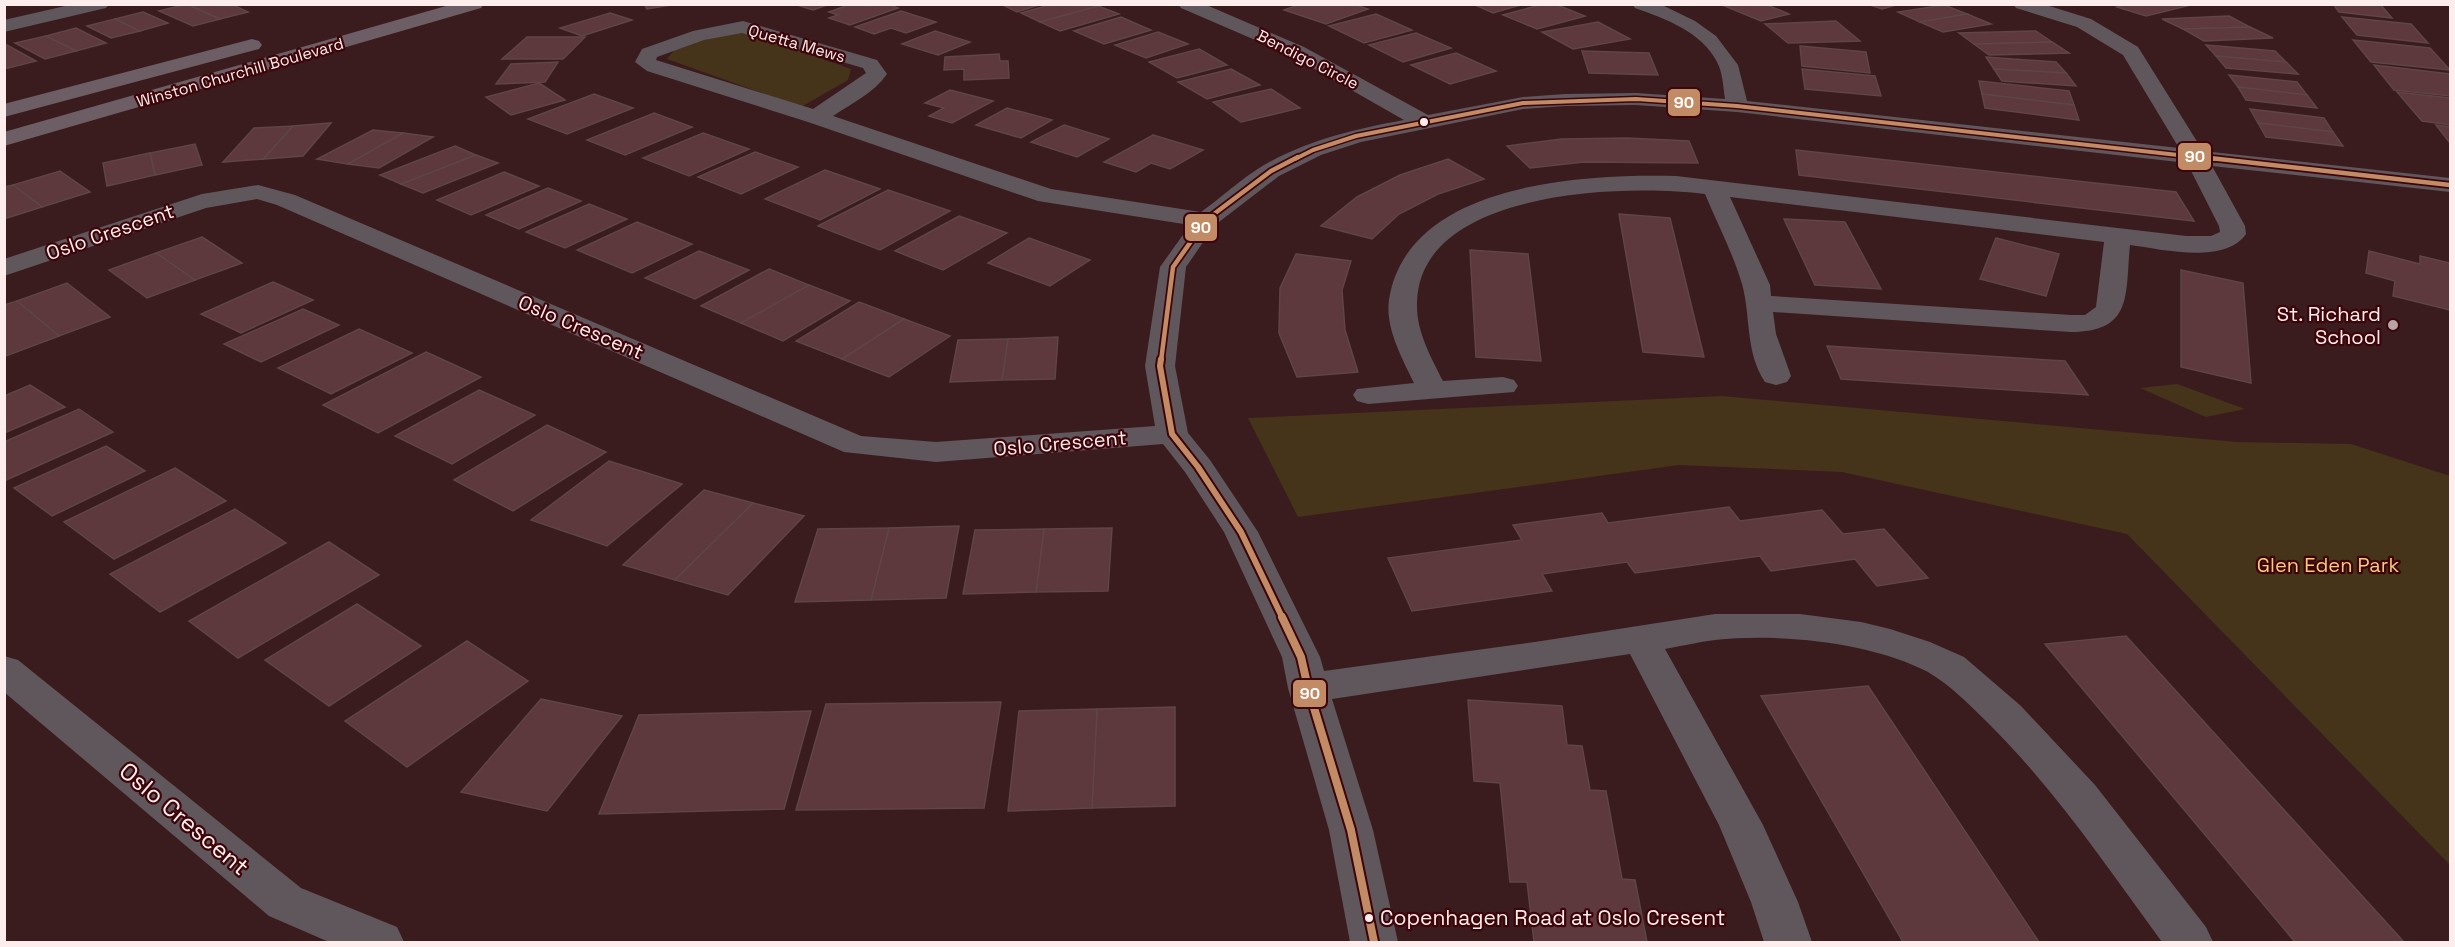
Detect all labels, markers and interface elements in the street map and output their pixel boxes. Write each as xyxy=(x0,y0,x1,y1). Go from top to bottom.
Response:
street label: Quetta Mews xyxy=(746,20,848,67)
street label: Bendigo Circle xyxy=(1253,25,1362,94)
street label: Winston Churchill Boulevard xyxy=(134,33,346,112)
line badge: 90 xyxy=(1667,88,1701,117)
text: 90 xyxy=(1674,92,1694,113)
unlabelled marker xyxy=(1418,116,1430,128)
line badge: 90 xyxy=(2177,142,2212,171)
text: 90 xyxy=(2185,146,2205,167)
street label: Oslo Crescent xyxy=(43,198,177,266)
line badge: 90 xyxy=(1184,213,1218,242)
text: 90 xyxy=(1191,217,1211,238)
street label: Oslo Crescent xyxy=(514,289,648,365)
place label: St. Richard School xyxy=(2277,301,2381,350)
marker: St. Richard School xyxy=(2386,318,2400,332)
street label: Oslo Crescent xyxy=(992,424,1128,462)
park label: Glen Eden Park xyxy=(2257,552,2399,578)
line badge: 90 xyxy=(1292,679,1327,708)
text: 90 xyxy=(1300,683,1320,704)
street label: Oslo Crescent xyxy=(113,755,256,882)
place label: Copenhagen Road at Oslo Cresent xyxy=(1380,904,1725,931)
marker: Copenhagen Road at Oslo Cresent xyxy=(1363,912,1375,924)

